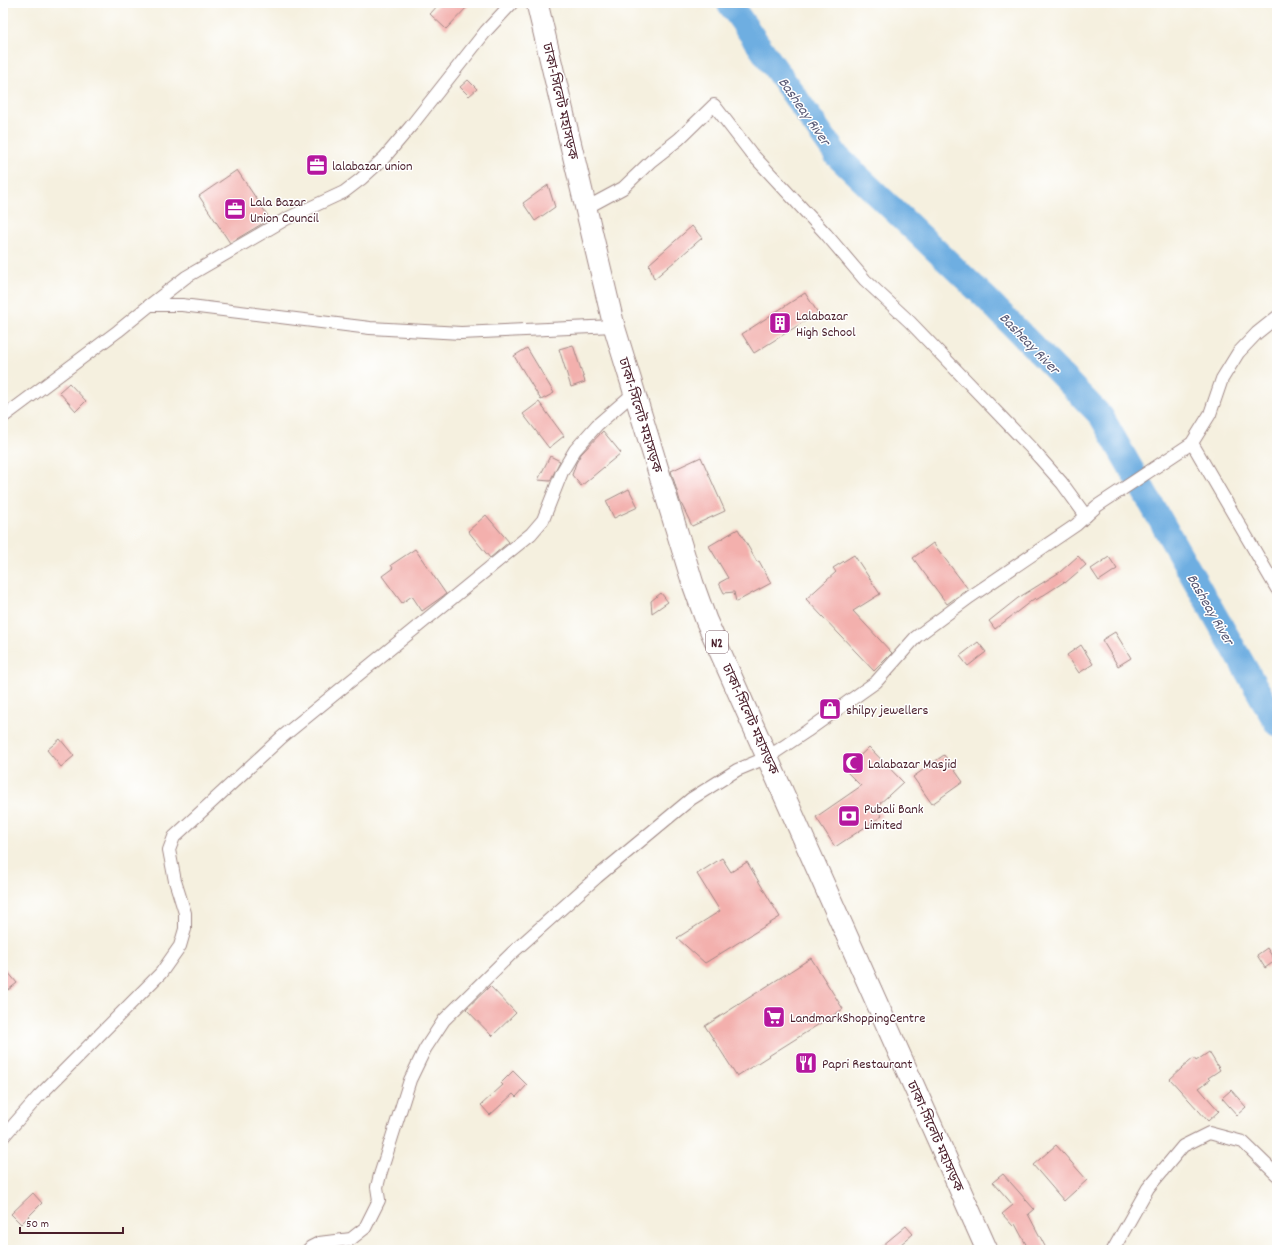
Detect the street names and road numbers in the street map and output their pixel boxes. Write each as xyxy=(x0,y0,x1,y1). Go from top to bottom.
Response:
street label: ঢাকা-সিলেট মহাসড়ক xyxy=(536,40,582,163)
street label: ঢাকা-সিলেট মহাসড়ক xyxy=(612,355,666,476)
road number: N2 xyxy=(706,631,728,653)
street label: ঢাকা-সিলেট মহাসড়ক xyxy=(715,660,783,779)
street label: ঢাকা-সিলেট মহাসড়ক xyxy=(900,1077,968,1196)

